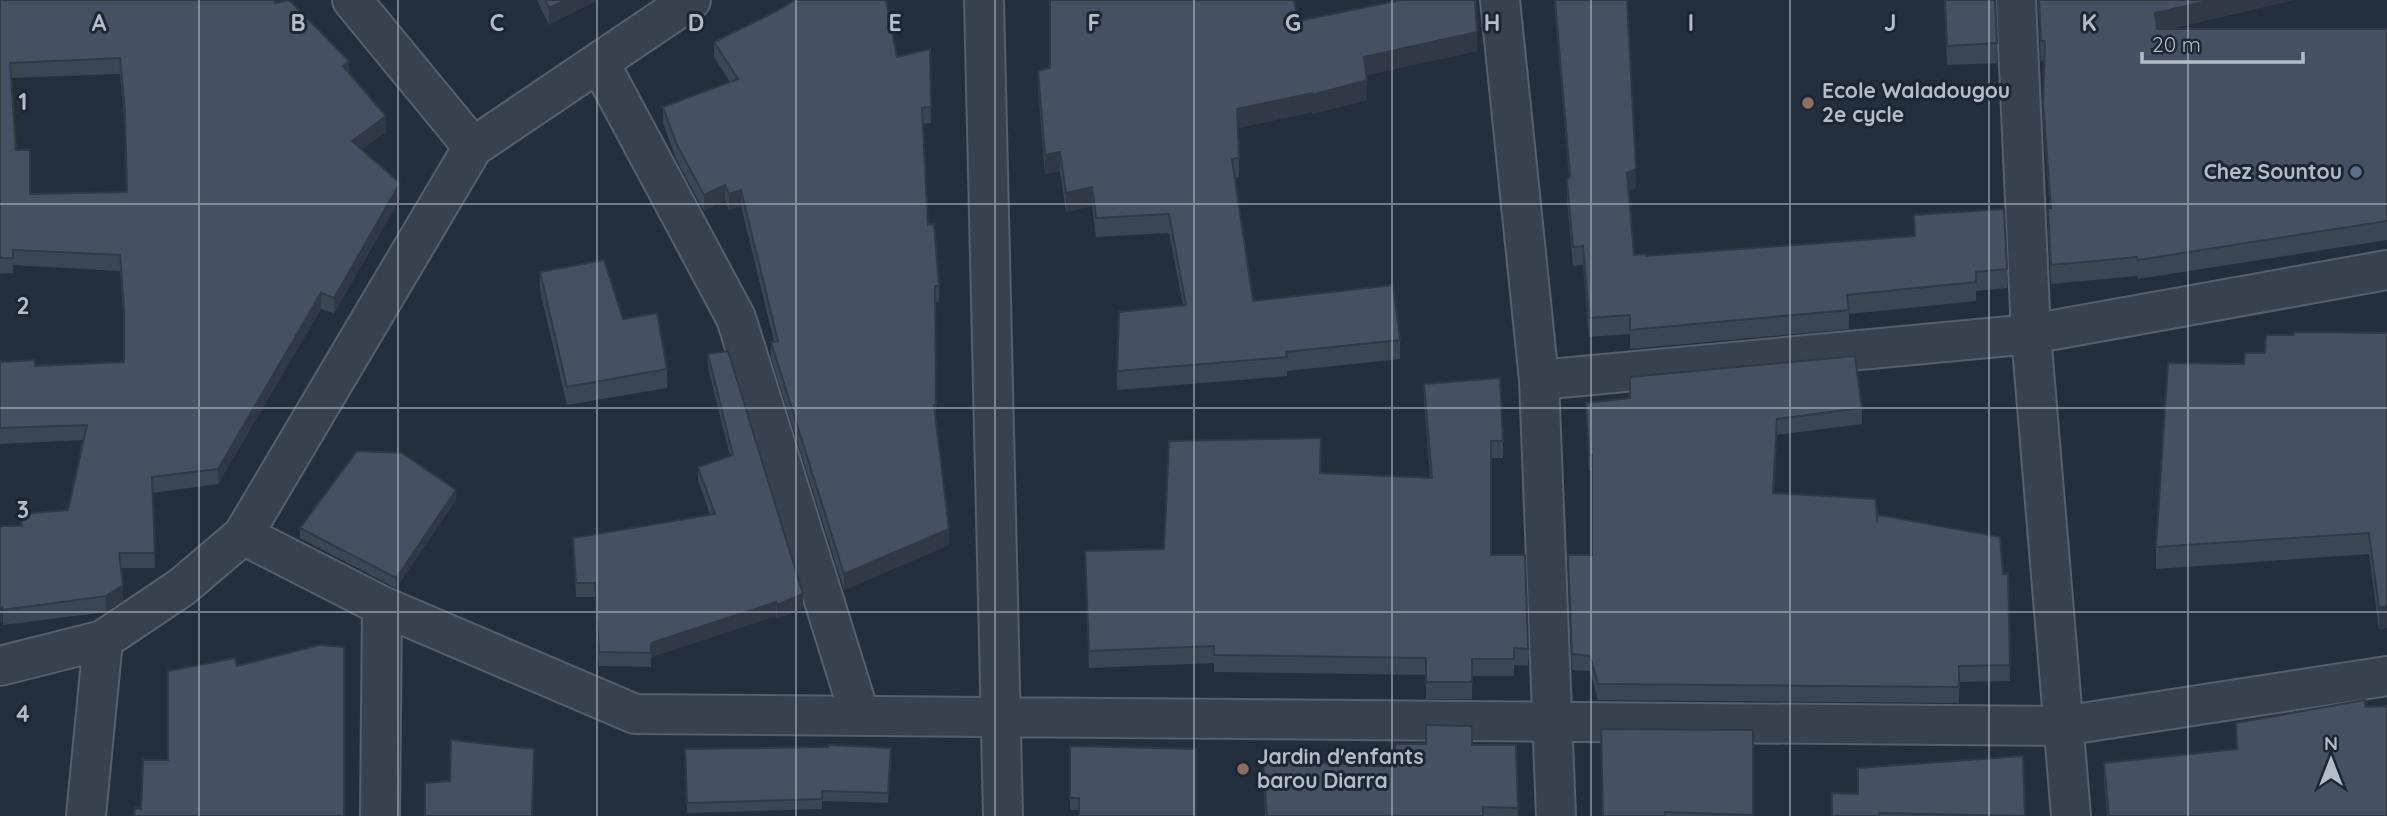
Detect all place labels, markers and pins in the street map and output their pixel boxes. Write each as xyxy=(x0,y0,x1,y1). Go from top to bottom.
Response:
place label: Ecole Waladougou 2e cycle xyxy=(1822,77,2010,127)
marker: Ecole Waladougou 2e cycle xyxy=(1800,95,1816,111)
place label: Chez Sountou xyxy=(2204,158,2342,184)
marker: Chez Sountou xyxy=(2348,164,2364,180)
place label: Jardin d'enfants barou Diarra xyxy=(1257,743,1424,793)
marker: Jardin d'enfants barou Diarra xyxy=(1235,761,1251,777)

